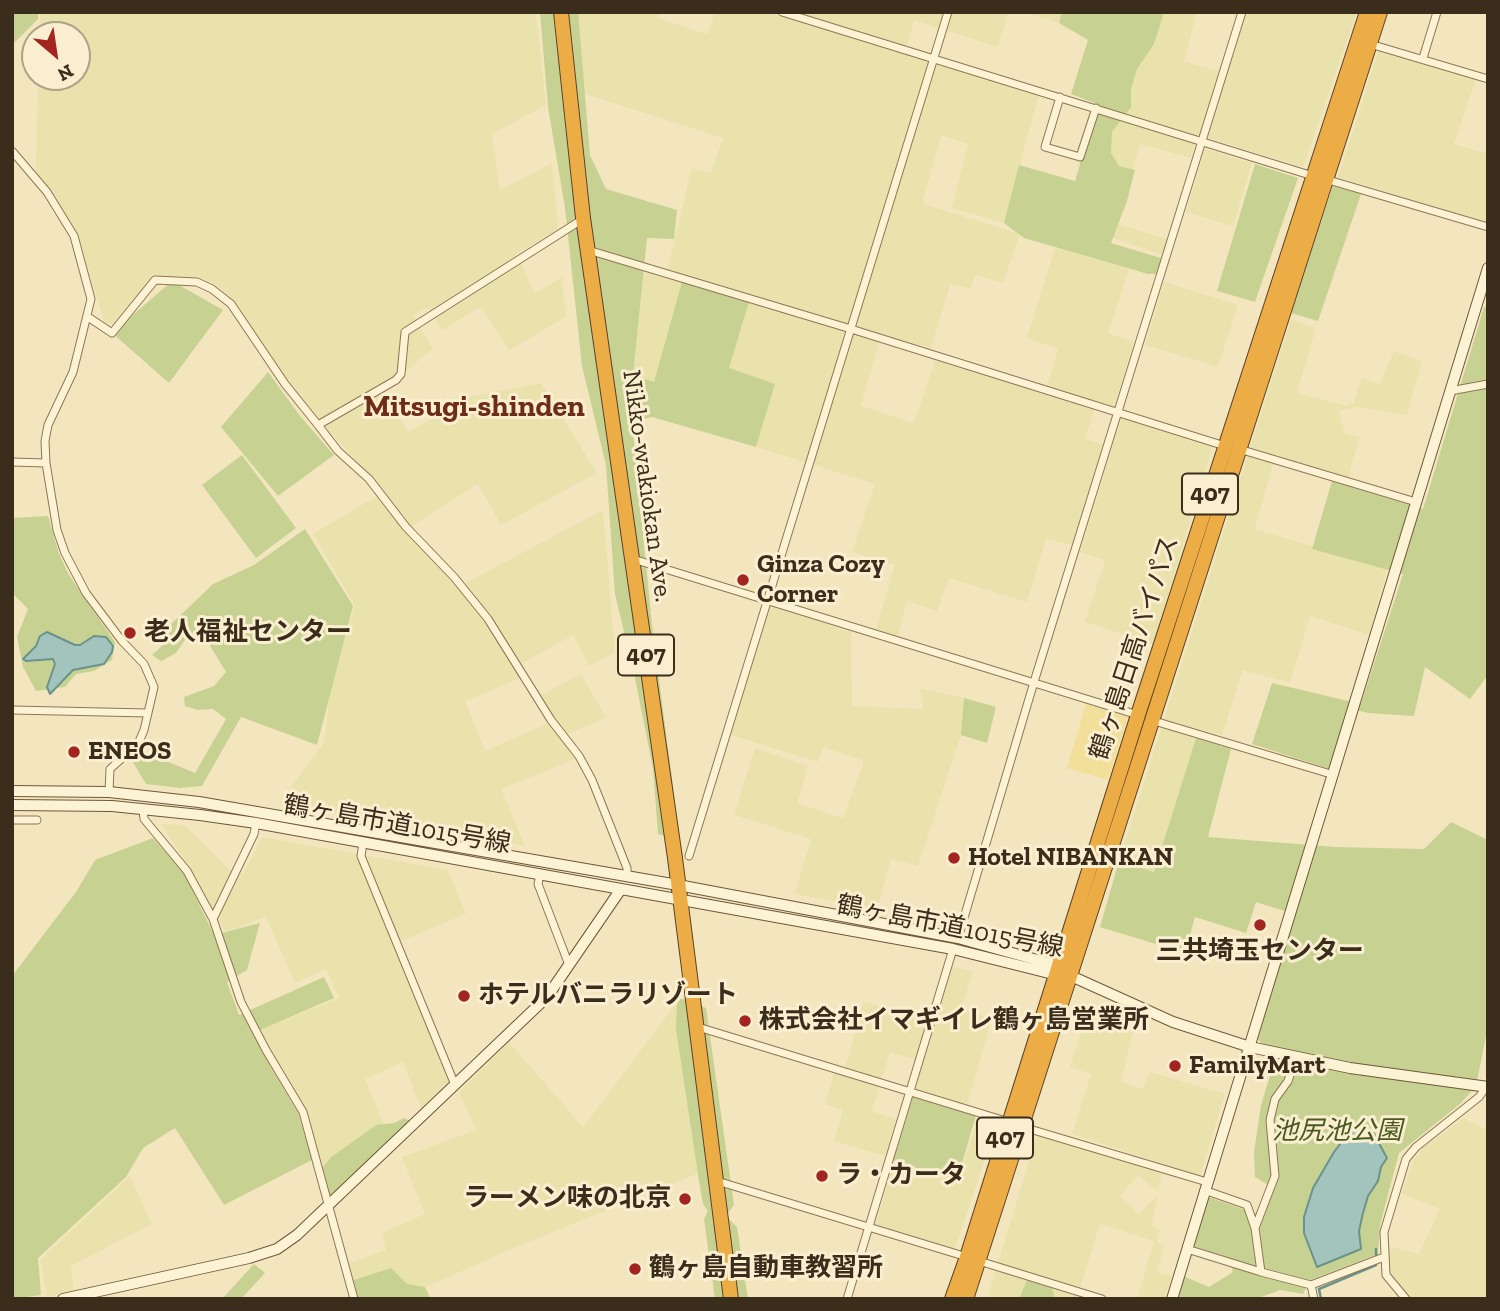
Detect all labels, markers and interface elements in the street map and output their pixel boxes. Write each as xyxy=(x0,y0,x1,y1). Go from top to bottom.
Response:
north arrow xyxy=(21,21,91,91)
text: N xyxy=(54,59,77,87)
street label: Nikko-wakiokan Ave. xyxy=(615,368,679,604)
district label: Mitsugi-shinden xyxy=(363,389,585,425)
road number: 407 xyxy=(1182,474,1238,514)
street label: 鶴ヶ島日高バイパス xyxy=(1084,532,1186,764)
place label: Ginza Cozy Corner xyxy=(757,549,885,610)
marker: Ginza Cozy Corner xyxy=(735,572,751,588)
place label: 老人福祉センター xyxy=(144,617,352,649)
marker: 老人福祉センター xyxy=(122,625,138,641)
road number: 407 xyxy=(618,634,674,676)
place label: ENEOS xyxy=(88,736,172,768)
marker: ENEOS xyxy=(66,744,82,760)
street label: 鶴ヶ島市道1015号線 xyxy=(281,790,513,860)
place label: Hotel NIBANKAN xyxy=(968,842,1173,874)
marker: Hotel NIBANKAN xyxy=(946,850,962,866)
street label: 鶴ヶ島市道1015号線 xyxy=(834,890,1066,964)
marker: 三共埼玉センター xyxy=(1252,917,1268,933)
place label: 三共埼玉センター xyxy=(1156,936,1364,968)
place label: ホテルバニラリゾート xyxy=(478,980,738,1012)
marker: ホテルバニラリゾート xyxy=(456,988,472,1004)
place label: 株式会社イマギイレ鶴ヶ島営業所 xyxy=(759,1005,1149,1037)
marker: 株式会社イマギイレ鶴ヶ島営業所 xyxy=(737,1013,753,1029)
place label: FamilyMart xyxy=(1189,1050,1325,1082)
marker: FamilyMart xyxy=(1167,1058,1183,1074)
park label: 池尻池公園 xyxy=(1272,1116,1402,1148)
road number: 407 xyxy=(977,1118,1033,1158)
place label: ラ・カータ xyxy=(836,1160,966,1192)
marker: ラ・カータ xyxy=(814,1168,830,1184)
place label: ラーメン味の北京 xyxy=(463,1183,671,1215)
marker: ラーメン味の北京 xyxy=(677,1191,693,1207)
place label: 鶴ヶ島自動車教習所 xyxy=(649,1253,883,1285)
marker: 鶴ヶ島自動車教習所 xyxy=(627,1261,643,1277)

